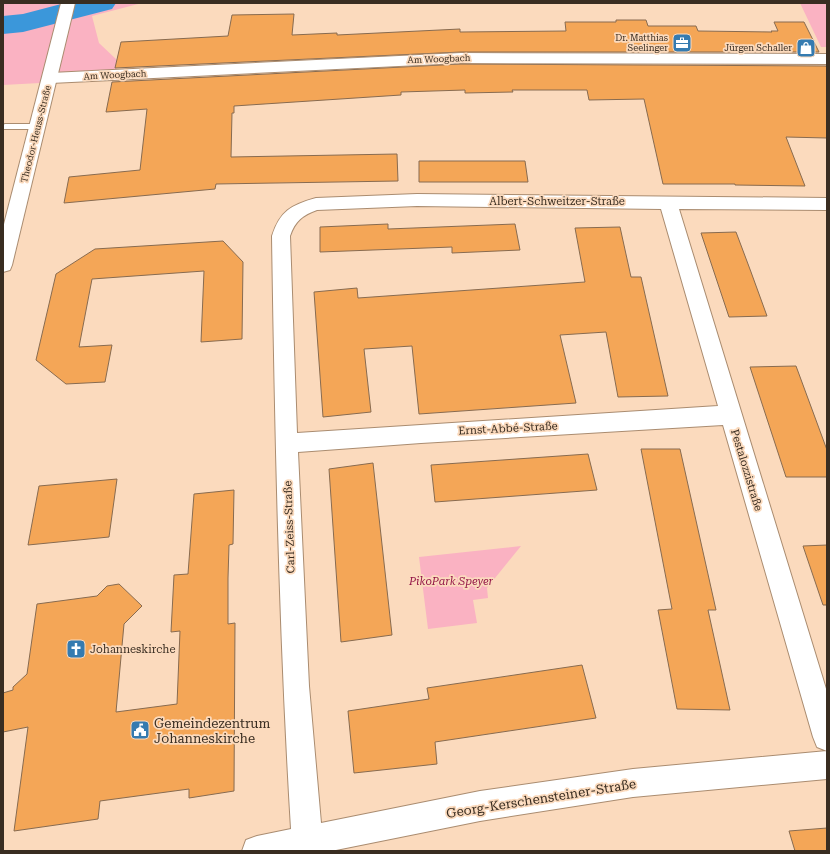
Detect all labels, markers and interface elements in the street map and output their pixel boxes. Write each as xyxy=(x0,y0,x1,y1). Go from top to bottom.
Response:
office icon: Dr. Matthias Seelinger xyxy=(671,32,693,54)
place label: Dr. Matthias Seelinger xyxy=(615,33,668,53)
shop icon: Jürgen Schaller xyxy=(795,37,817,59)
place label: Jürgen Schaller xyxy=(724,43,792,53)
street label: Am Woogbach xyxy=(407,53,471,65)
street label: Am Woogbach xyxy=(83,68,147,82)
street label: Theodor-Heuss-Straße xyxy=(19,84,53,184)
street label: Albert-Schweitzer-Straße xyxy=(489,195,625,208)
street label: Ernst-Abbé-Straße xyxy=(458,419,558,438)
street label: Pestalozzistraße xyxy=(728,428,765,513)
street label: Carl-Zeiss-Straße xyxy=(281,480,298,573)
park label: PikoPark Speyer xyxy=(408,575,494,588)
church icon: Johanneskirche xyxy=(65,638,87,660)
place label: Johanneskirche xyxy=(90,643,176,656)
place label: Gemeindezentrum Johanneskirche xyxy=(154,716,270,746)
public building icon: Gemeindezentrum Johanneskirche xyxy=(129,719,151,741)
street label: Georg-Kerschensteiner-Straße xyxy=(445,776,637,821)

